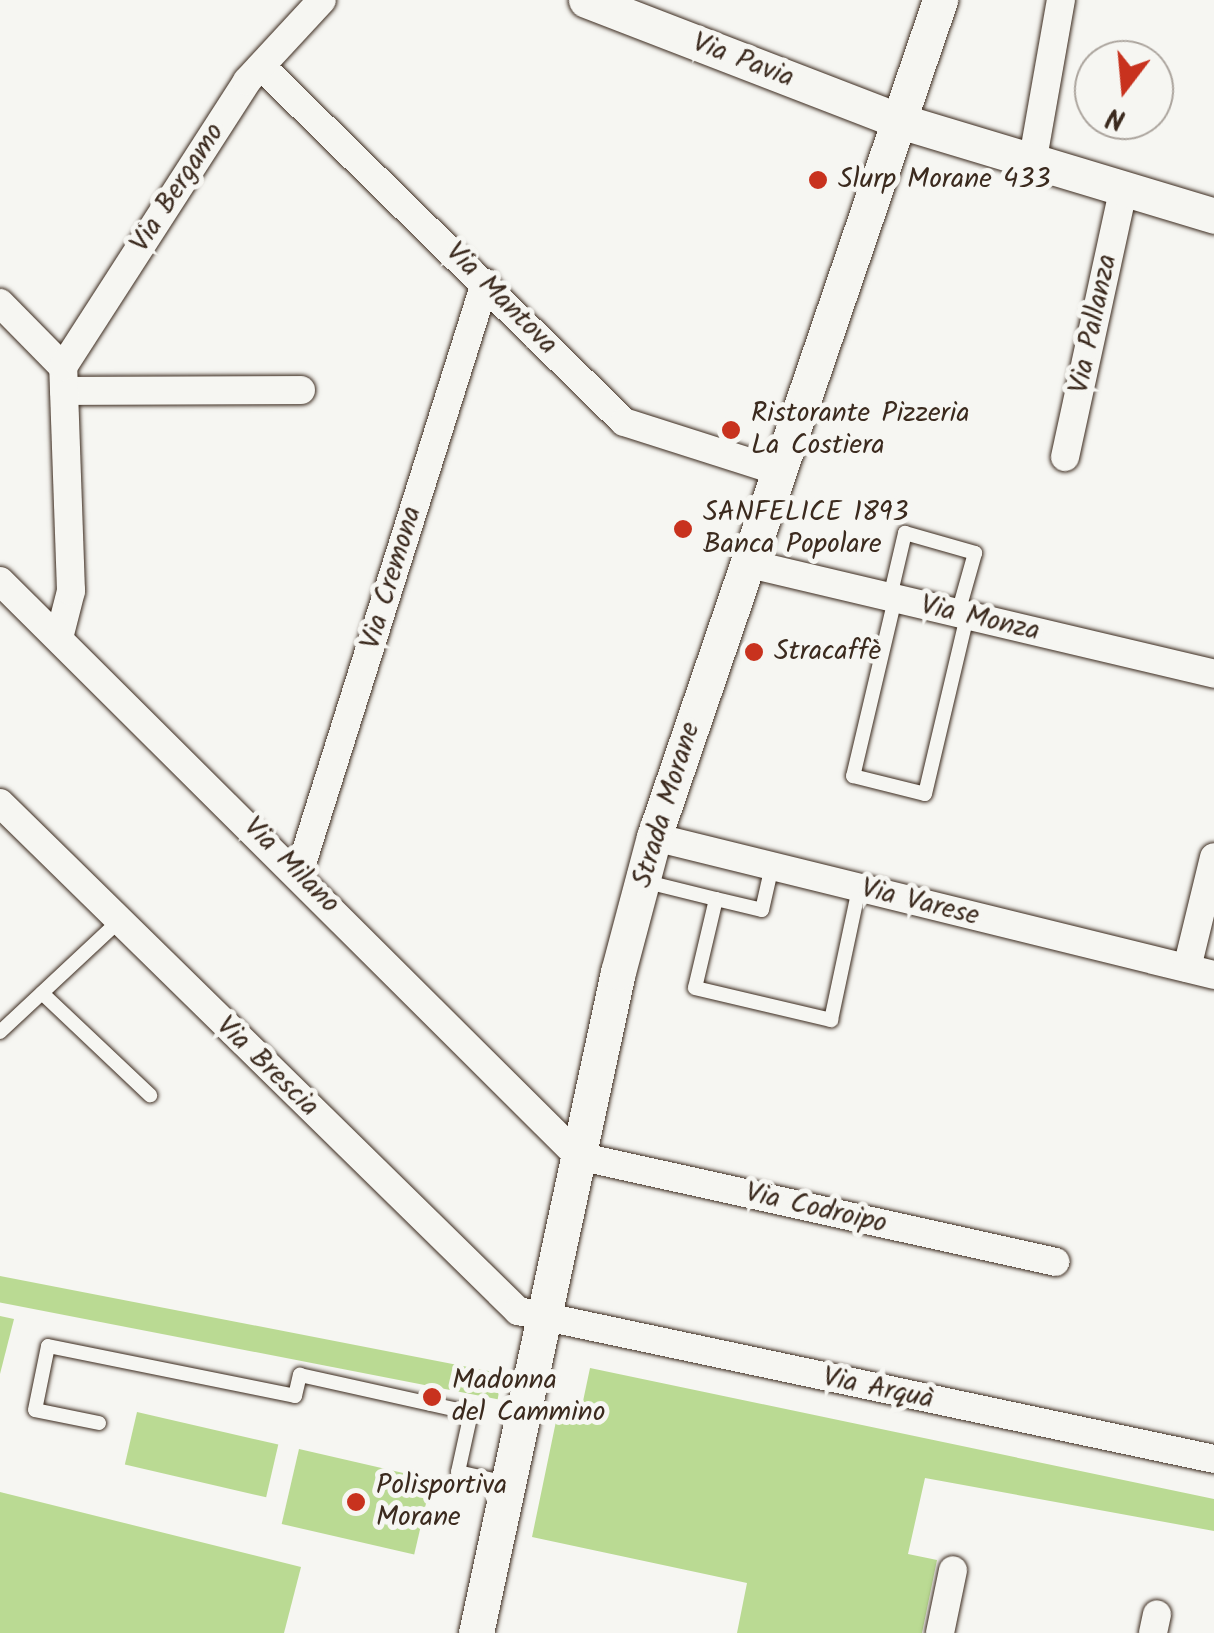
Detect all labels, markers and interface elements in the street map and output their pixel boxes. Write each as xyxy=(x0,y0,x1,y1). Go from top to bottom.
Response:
street label: Via Pavia xyxy=(688,26,798,96)
north arrow xyxy=(1074,40,1174,140)
text: N xyxy=(1101,93,1131,141)
street label: Via Bergamo xyxy=(124,117,232,259)
place label: Slurp Morane 433 xyxy=(838,163,1050,197)
marker: Slurp Morane 433 xyxy=(807,169,829,191)
street label: Via Mantova xyxy=(438,236,564,362)
street label: Via Pallanza xyxy=(1063,251,1125,397)
place label: Ristorante Pizzeria La Costiera xyxy=(751,397,970,463)
marker: Ristorante Pizzeria La Costiera xyxy=(720,419,742,441)
place label: SANFELICE 1893 Banca Popolare xyxy=(703,496,909,562)
street label: Via Cremona xyxy=(354,503,430,653)
marker: SANFELICE 1893 Banca Popolare xyxy=(672,518,694,540)
street label: Via Monza xyxy=(917,589,1043,649)
place label: Stracaffè xyxy=(774,635,881,669)
marker: Stracaffè xyxy=(743,641,765,663)
street label: Strada Morane xyxy=(626,718,708,892)
street label: Via Milano xyxy=(236,811,346,921)
street label: Via Varese xyxy=(858,872,982,934)
street label: Via Brescia xyxy=(209,1010,325,1124)
street label: Via Codroipo xyxy=(742,1176,890,1242)
street label: Via Arquà xyxy=(820,1361,936,1417)
place label: Madonna del Cammino xyxy=(452,1364,605,1430)
marker: Madonna del Cammino xyxy=(421,1386,443,1408)
place label: Polisportiva Morane xyxy=(376,1469,507,1535)
marker: Polisportiva Morane xyxy=(345,1491,367,1513)

